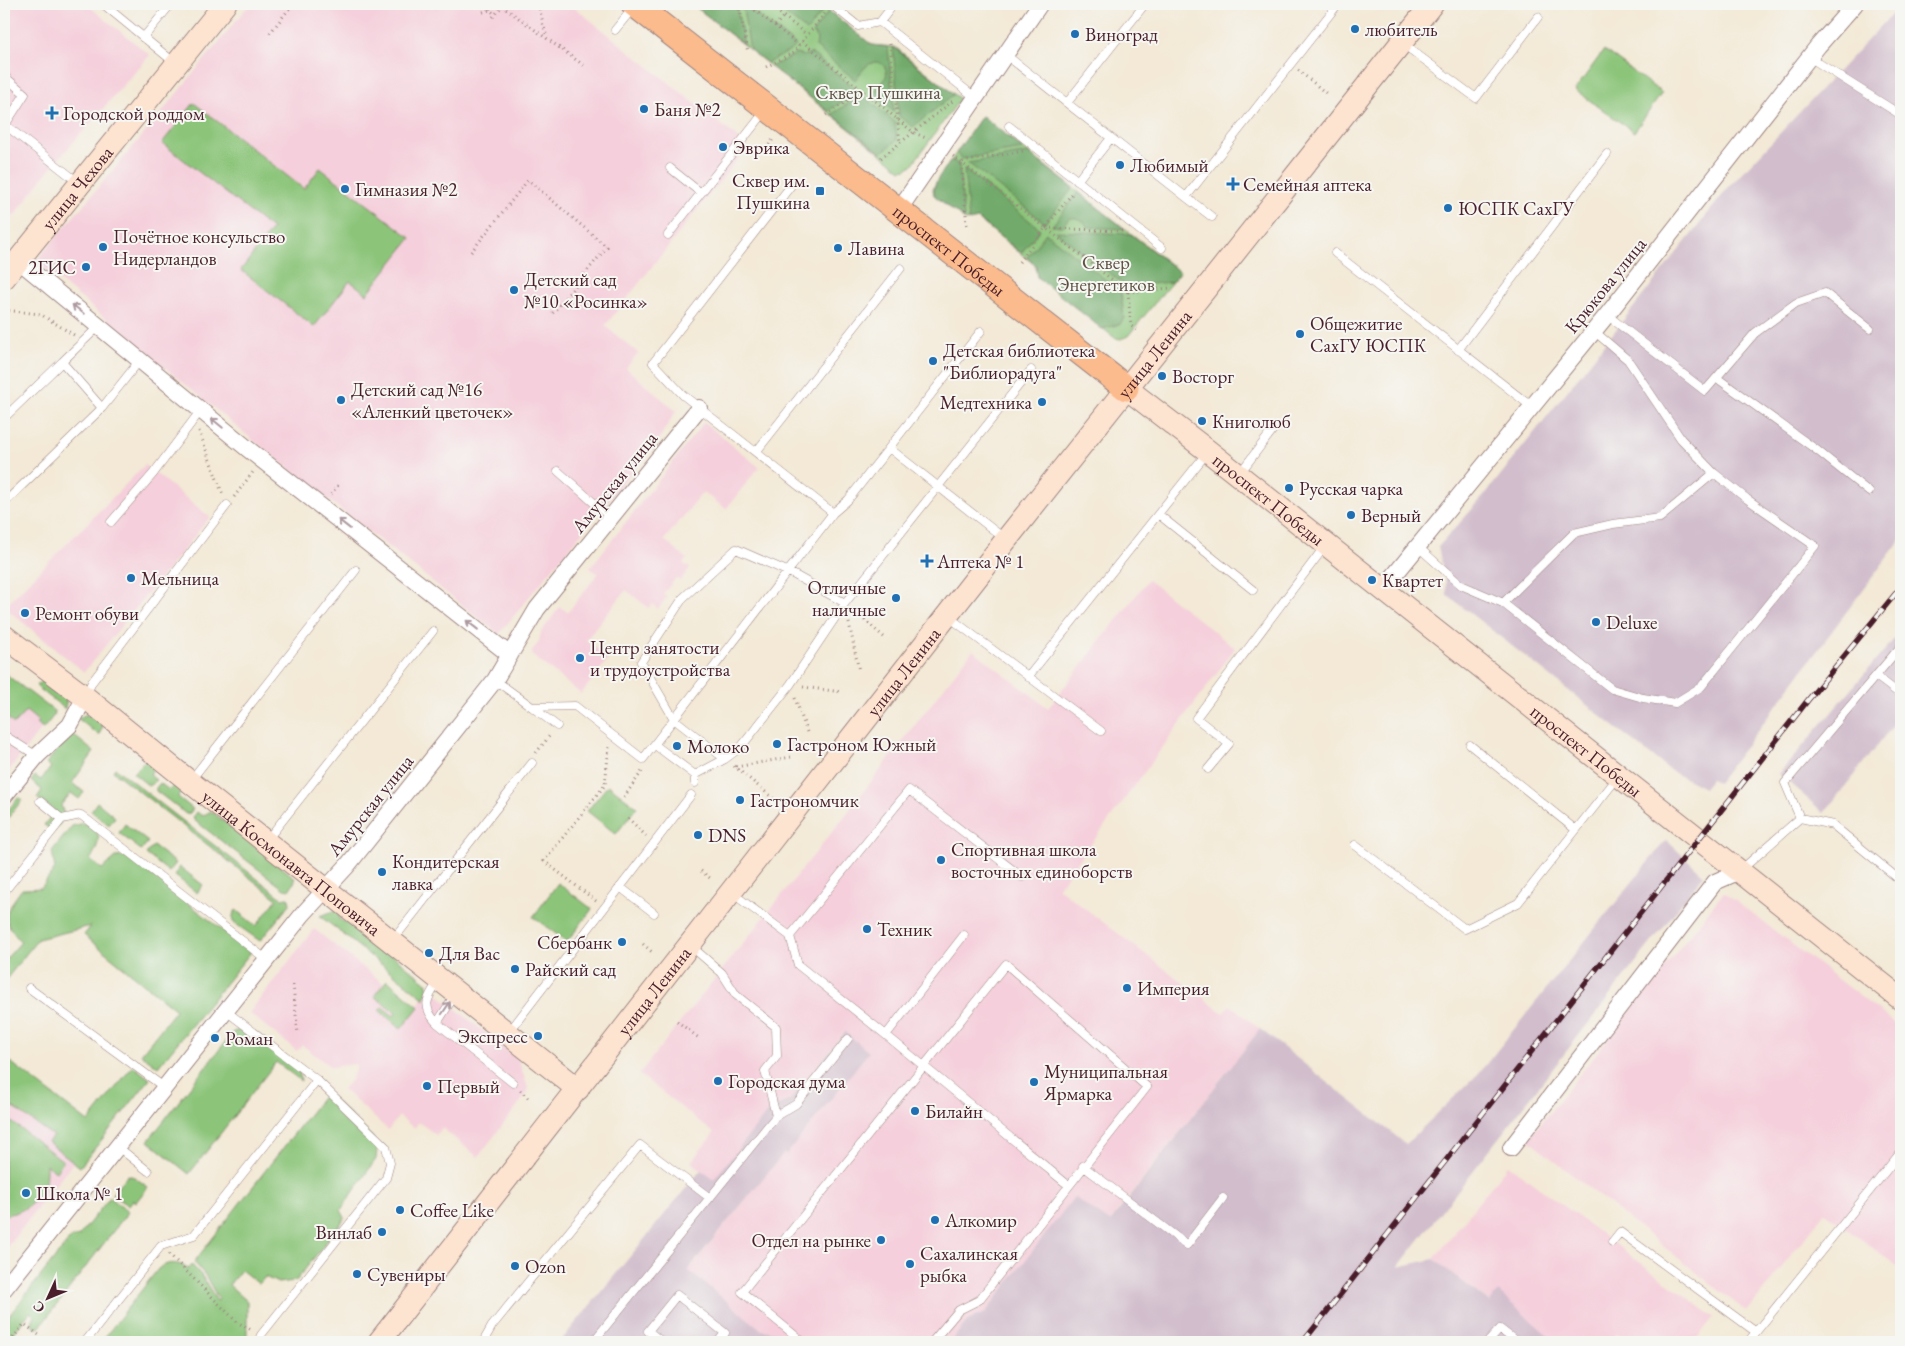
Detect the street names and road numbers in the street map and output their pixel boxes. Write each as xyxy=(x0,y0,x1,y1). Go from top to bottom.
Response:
street label: улица Чехова xyxy=(36,141,119,235)
street label: проспект Победы xyxy=(888,199,1011,302)
street label: Крюкова улица xyxy=(1559,232,1652,339)
street label: улица Ленина xyxy=(1112,304,1198,404)
street label: Амурская улица xyxy=(565,426,663,539)
street label: проспект Победы xyxy=(1208,448,1330,552)
street label: улица Ленина xyxy=(861,622,946,722)
street label: проспект Победы xyxy=(1525,699,1648,803)
street label: Амурская улица xyxy=(321,749,419,862)
street label: улица Космонавта Поповича xyxy=(196,784,386,942)
street label: улица Ленина xyxy=(611,941,697,1041)

